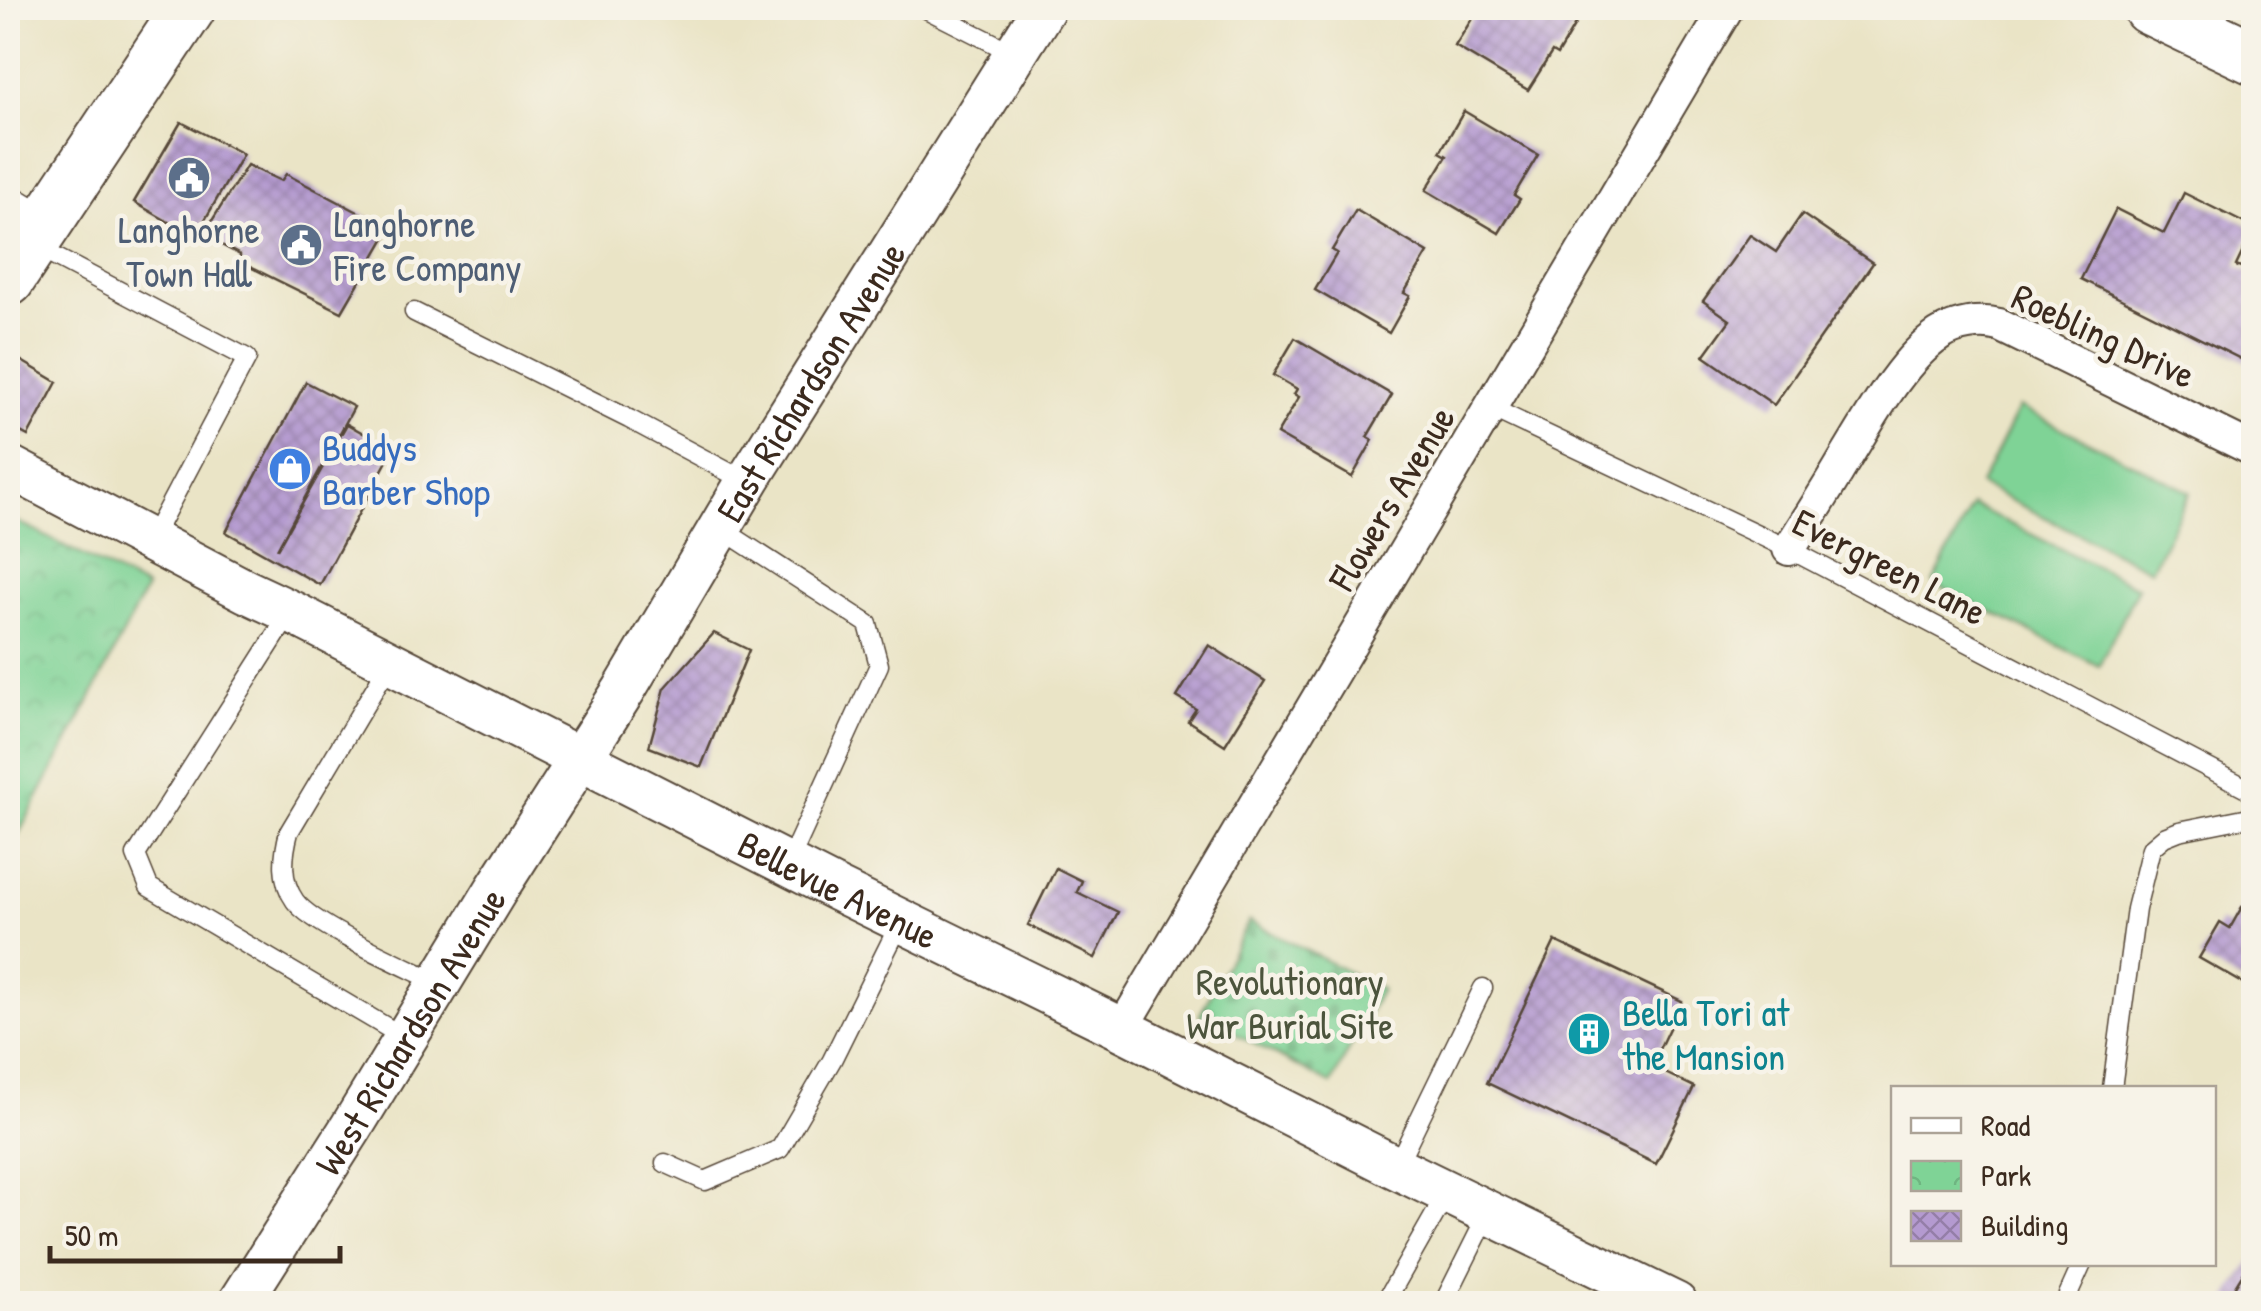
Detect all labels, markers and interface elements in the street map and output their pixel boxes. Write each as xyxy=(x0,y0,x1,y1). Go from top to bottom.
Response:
public building icon: Langhorne Town Hall xyxy=(166,155,212,201)
place label: Langhorne Fire Company xyxy=(333,197,522,293)
place label: Langhorne Town Hall xyxy=(118,203,260,299)
public building icon: Langhorne Fire Company xyxy=(278,222,324,268)
street label: East Richardson Avenue xyxy=(703,232,917,531)
street label: Roebling Drive xyxy=(2004,270,2204,400)
street label: Flowers Avenue xyxy=(1315,396,1467,601)
place label: Buddys Barber Shop xyxy=(322,421,490,517)
shop icon: Buddys Barber Shop xyxy=(267,446,313,492)
street label: Evergreen Lane xyxy=(1784,495,1996,637)
street label: Bellevue Avenue xyxy=(730,818,947,961)
street label: West Richardson Avenue xyxy=(302,878,518,1185)
park label: Revolutionary War Burial Site xyxy=(1186,955,1394,1051)
place label: Bella Tori at the Mansion xyxy=(1622,986,1790,1082)
building icon: Bella Tori at the Mansion xyxy=(1566,1011,1612,1057)
legend xyxy=(1891,1086,2216,1266)
text: Road xyxy=(1981,1105,2030,1145)
text: Park xyxy=(1981,1155,2031,1195)
scale bar xyxy=(50,1201,340,1263)
text: Building xyxy=(1981,1205,2068,1245)
text: 50 m xyxy=(65,1215,118,1255)

